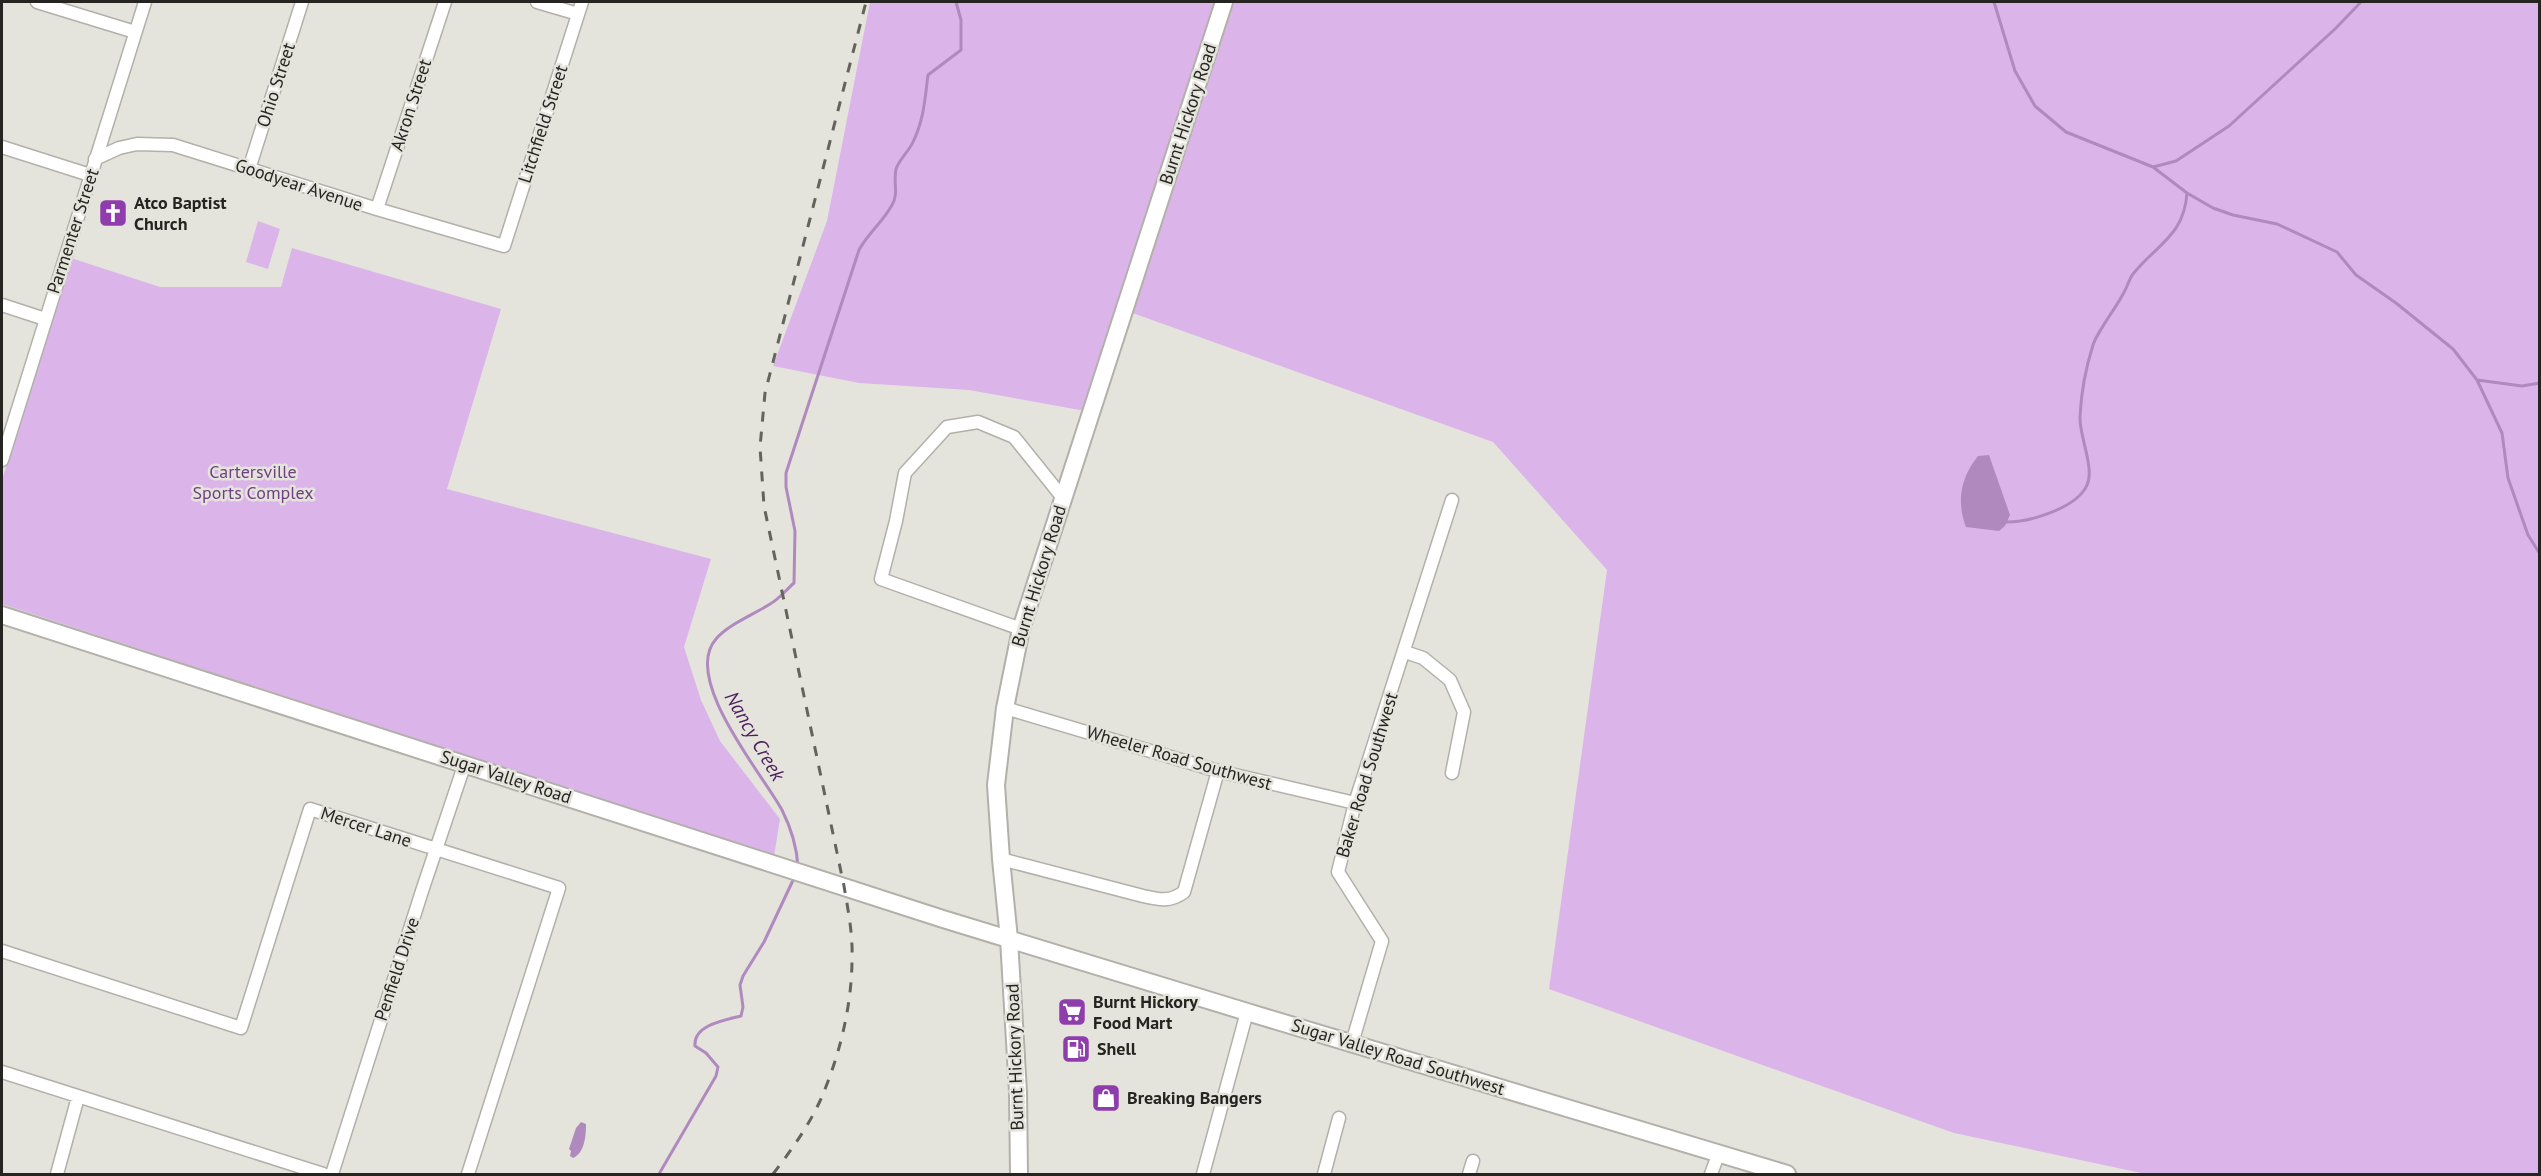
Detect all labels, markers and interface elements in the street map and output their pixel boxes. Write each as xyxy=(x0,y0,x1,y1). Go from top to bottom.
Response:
street label: Ohio Street xyxy=(251,40,300,130)
street label: Burnt Hickory Road xyxy=(1154,40,1221,187)
street label: Akron Street xyxy=(385,56,436,154)
street label: Litchfield Street xyxy=(513,62,572,186)
street label: Goodyear Avenue xyxy=(232,153,366,216)
street label: Parmenter Street xyxy=(41,165,104,296)
place label: Atco Baptist Church xyxy=(134,191,227,235)
church icon: Atco Baptist Church xyxy=(97,197,129,229)
park label: Cartersville Sports Complex xyxy=(193,460,314,504)
street label: Burnt Hickory Road xyxy=(1006,502,1071,649)
water label: Nancy Creek xyxy=(719,686,792,786)
street label: Baker Road Southwest xyxy=(1330,689,1403,860)
street label: Wheeler Road Southwest xyxy=(1084,720,1274,795)
street label: Sugar Valley Road xyxy=(438,745,575,809)
street label: Mercer Lane xyxy=(318,801,414,852)
street label: Penfield Drive xyxy=(369,914,424,1023)
street label: Burnt Hickory Road xyxy=(1000,983,1029,1131)
place label: Burnt Hickory Food Mart xyxy=(1093,990,1198,1034)
supermarket icon: Burnt Hickory Food Mart xyxy=(1056,996,1088,1028)
street label: Sugar Valley Road Southwest xyxy=(1289,1013,1508,1100)
fuel station icon: Shell xyxy=(1060,1033,1092,1065)
place label: Shell xyxy=(1097,1037,1137,1060)
shop icon: Breaking Bangers xyxy=(1090,1082,1122,1114)
place label: Breaking Bangers xyxy=(1127,1086,1262,1109)

